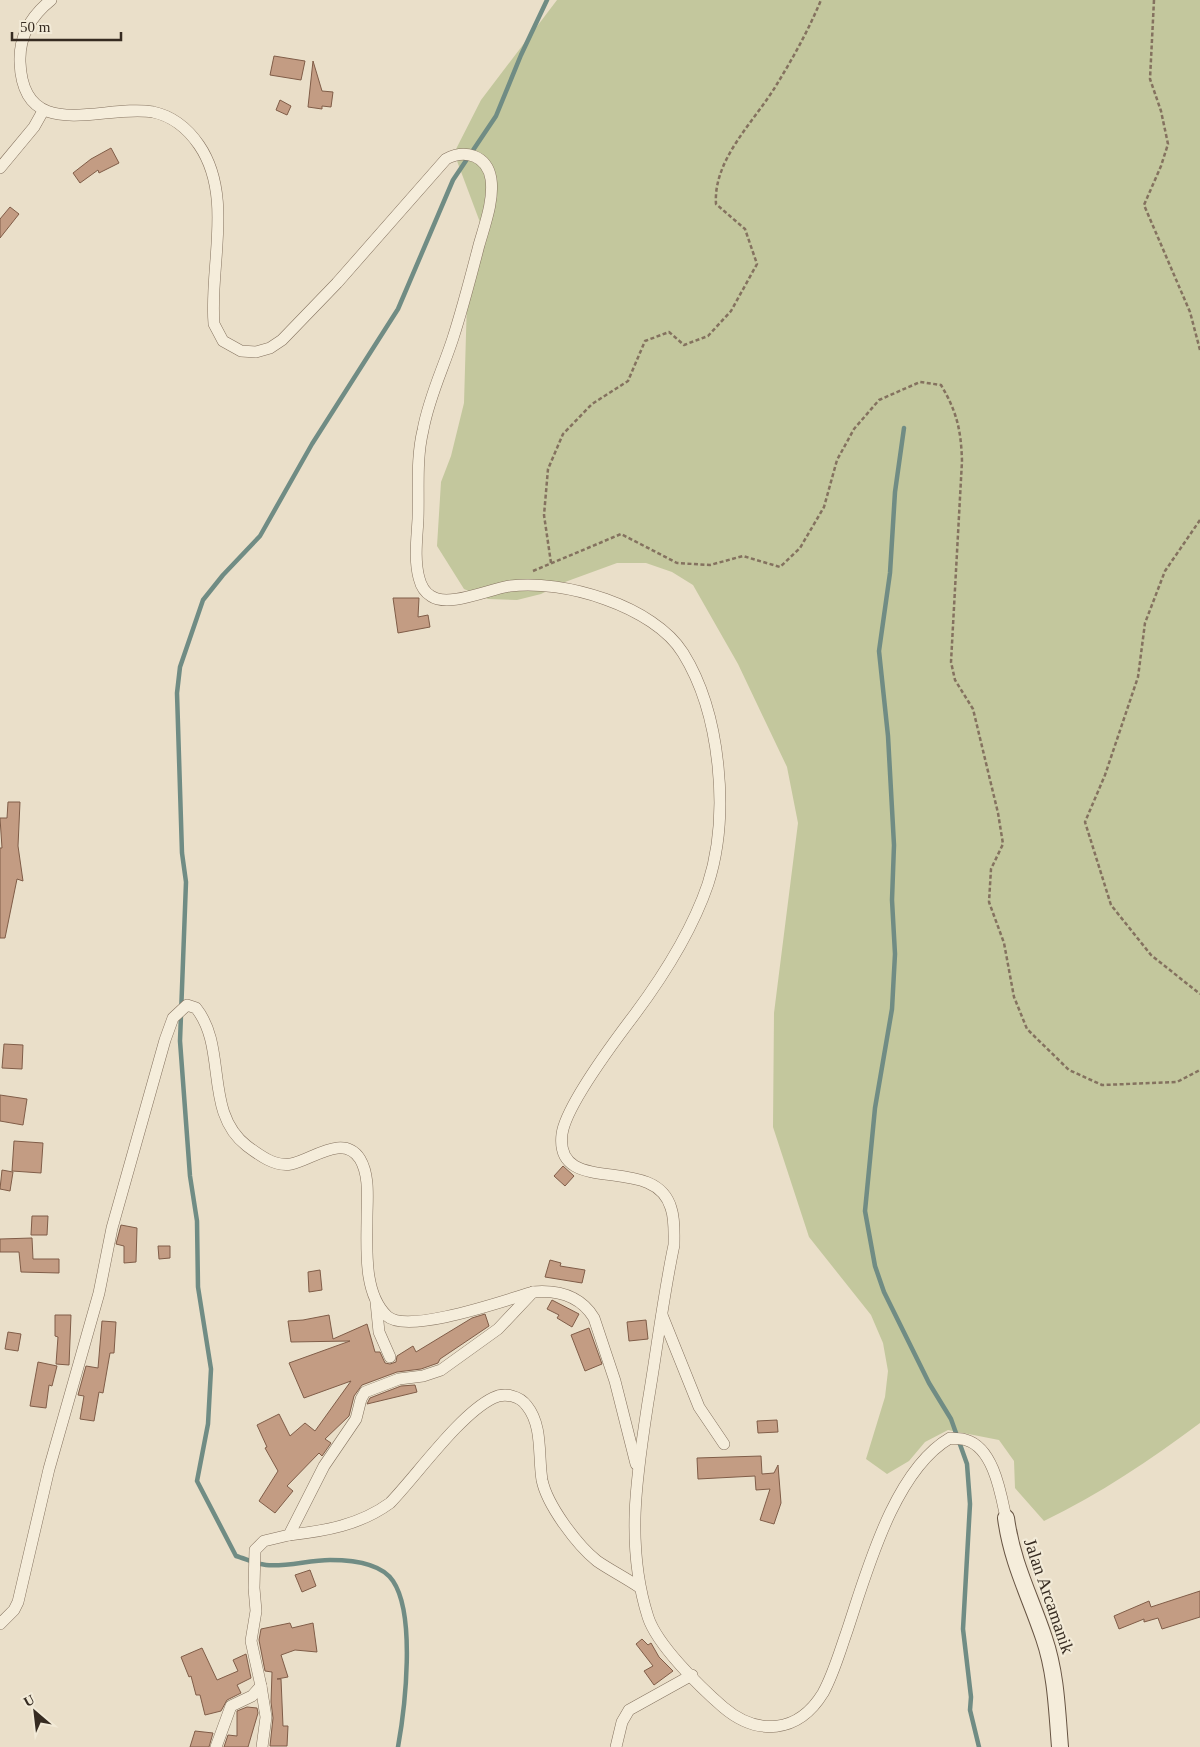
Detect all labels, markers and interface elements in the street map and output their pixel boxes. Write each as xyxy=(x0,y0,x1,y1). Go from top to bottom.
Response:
scale bar xyxy=(12,10,121,42)
text: 50 m xyxy=(20,19,51,35)
street label: Jalan Arcamanik xyxy=(1020,1536,1078,1656)
north arrow xyxy=(10,1687,60,1737)
text: U xyxy=(21,1692,37,1710)

